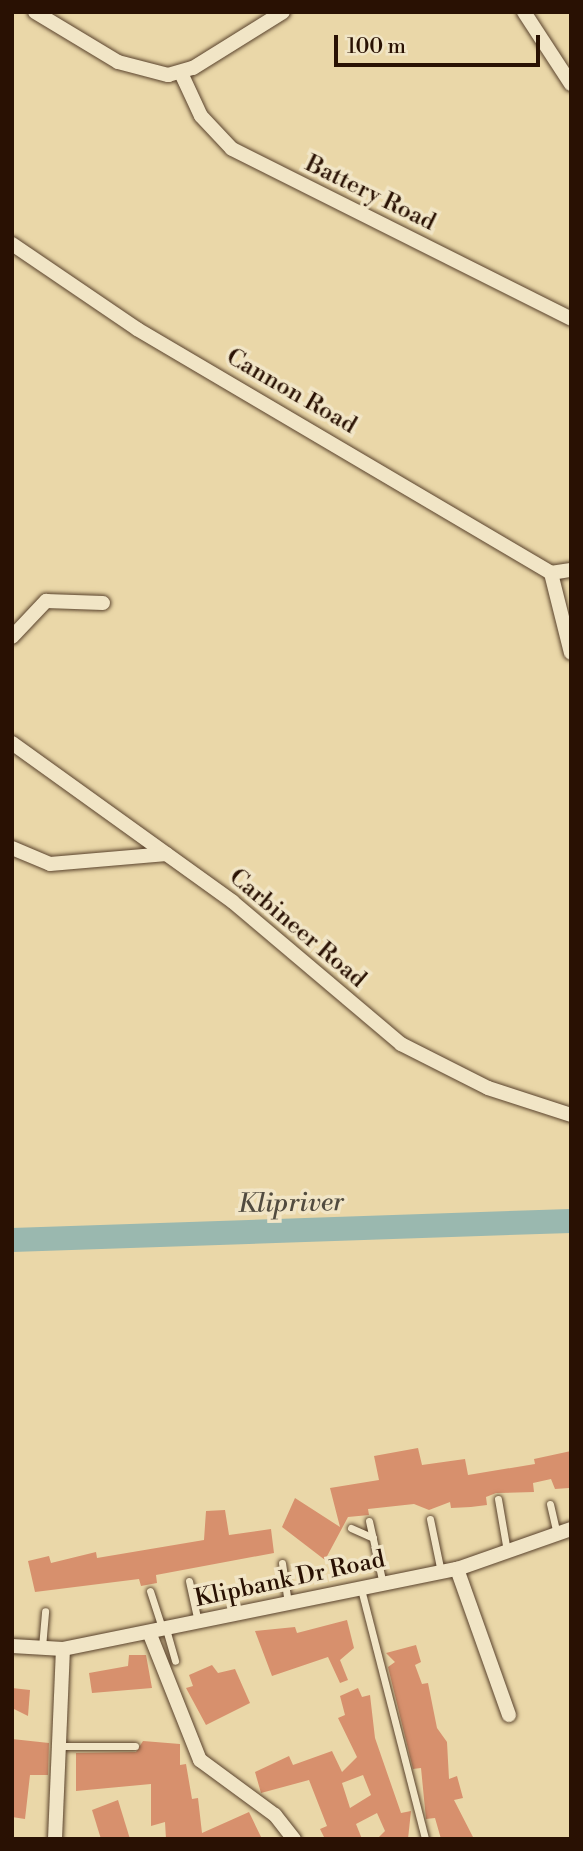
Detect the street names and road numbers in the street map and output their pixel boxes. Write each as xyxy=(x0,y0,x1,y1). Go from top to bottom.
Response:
street label: Battery Road xyxy=(300,150,440,238)
street label: Cannon Road xyxy=(221,343,361,441)
street label: Carbineer Road xyxy=(223,863,371,995)
street label: Klipbank Dr Road xyxy=(192,1546,388,1614)

